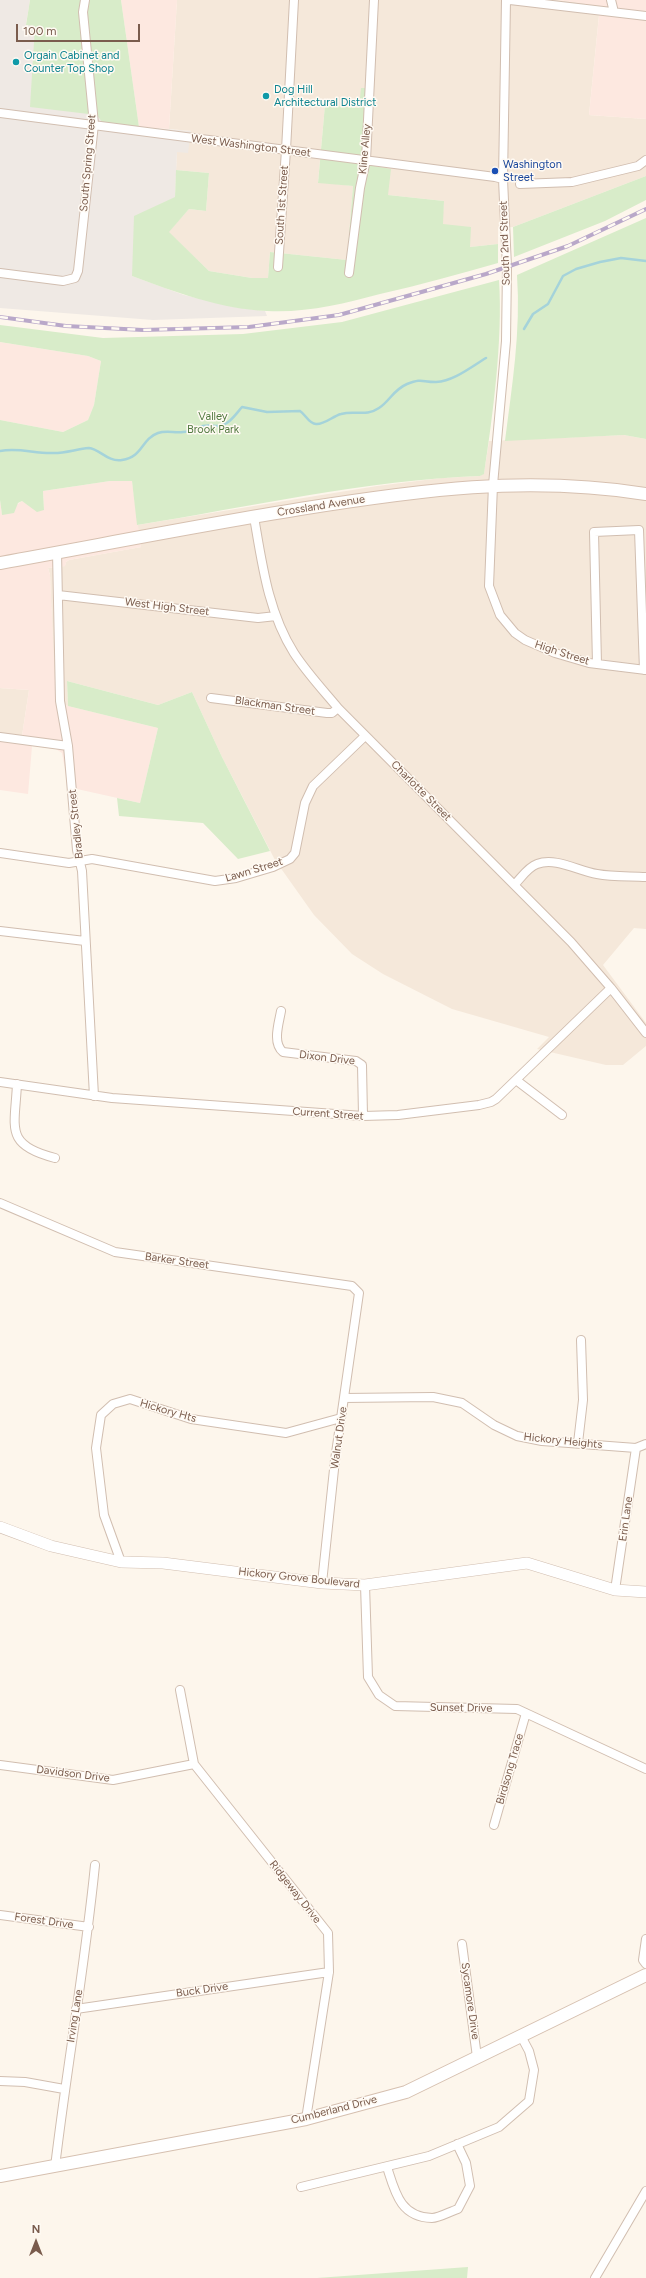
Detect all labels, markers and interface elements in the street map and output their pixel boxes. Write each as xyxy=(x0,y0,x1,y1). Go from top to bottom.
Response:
scale bar xyxy=(18,16,142,42)
text: 100 m xyxy=(23,24,57,38)
place label: Orgain Cabinet and Counter Top Shop xyxy=(24,49,119,75)
marker: Orgain Cabinet and Counter Top Shop xyxy=(11,57,21,67)
place label: Dog Hill Architectural District xyxy=(274,83,376,109)
marker: Dog Hill Architectural District xyxy=(261,91,271,101)
street label: South Spring Street xyxy=(77,114,99,212)
street label: Kline Alley xyxy=(356,123,374,175)
street label: West Washington Street xyxy=(190,132,312,160)
place label: Washington Street xyxy=(503,158,562,184)
street label: South 1st Street xyxy=(273,165,291,245)
marker: Washington Street xyxy=(490,166,500,176)
street label: South 2nd Street xyxy=(497,201,513,285)
park label: Valley Brook Park xyxy=(187,410,239,436)
street label: Crossland Avenue xyxy=(276,493,366,519)
street label: West High Street xyxy=(124,595,210,619)
street label: High Street xyxy=(533,638,591,668)
street label: Blackman Street xyxy=(234,694,316,718)
street label: Charlotte Street xyxy=(388,758,454,824)
street label: Bradley Street xyxy=(66,788,86,860)
street label: Lawn Street xyxy=(224,855,284,885)
street label: Dixon Drive xyxy=(298,1048,356,1068)
street label: Current Street xyxy=(292,1105,364,1123)
street label: Barker Street xyxy=(144,1250,210,1272)
street label: Hickory Hts xyxy=(138,1397,198,1425)
street label: Walnut Drive xyxy=(328,1406,350,1470)
street label: Hickory Heights xyxy=(523,1430,603,1452)
street label: Erin Lane xyxy=(616,1496,636,1542)
street label: Hickory Grove Boulevard xyxy=(238,1565,360,1591)
street label: Sunset Drive xyxy=(430,1701,492,1715)
street label: Birdsong Trace xyxy=(494,1732,526,1806)
street label: Davidson Drive xyxy=(36,1763,110,1785)
street label: Ridgeway Drive xyxy=(266,1858,324,1926)
street label: Forest Drive xyxy=(14,1910,74,1932)
street label: Sycamore Drive xyxy=(458,1962,482,2040)
street label: Buck Drive xyxy=(175,1980,229,2000)
street label: Irving Lane xyxy=(64,1988,86,2044)
street label: Cumberland Drive xyxy=(290,2093,378,2127)
north arrow xyxy=(16,2222,56,2262)
text: N xyxy=(32,2223,40,2236)

